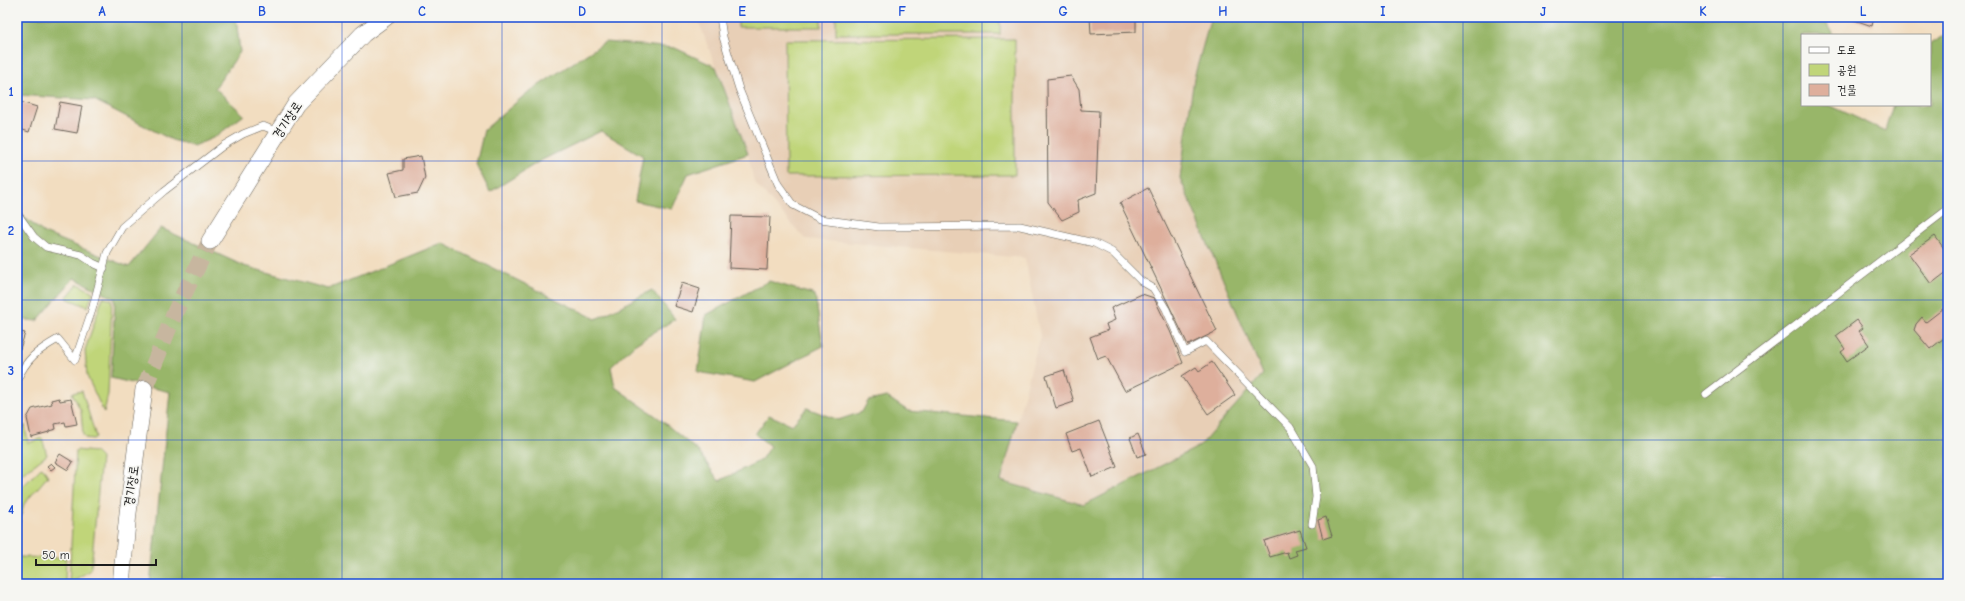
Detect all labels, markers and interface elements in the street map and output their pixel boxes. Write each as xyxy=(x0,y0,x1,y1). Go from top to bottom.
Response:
text: A xyxy=(98,4,106,19)
text: B xyxy=(258,4,266,19)
text: C xyxy=(418,4,426,19)
text: D xyxy=(578,4,586,19)
text: E xyxy=(738,4,746,19)
text: F xyxy=(898,4,906,19)
text: G xyxy=(1058,4,1068,19)
text: H xyxy=(1218,4,1228,19)
text: I xyxy=(1380,4,1386,19)
text: J xyxy=(1540,4,1546,19)
text: K xyxy=(1699,4,1707,19)
text: L xyxy=(1860,4,1867,19)
legend xyxy=(1801,34,1931,106)
text: 도로 xyxy=(1837,43,1856,57)
text: 공원 xyxy=(1837,63,1856,77)
text: 건물 xyxy=(1837,83,1857,97)
text: 1 xyxy=(8,84,14,99)
street label: 경기장로 xyxy=(269,98,305,142)
text: 2 xyxy=(8,223,14,238)
text: 3 xyxy=(8,363,14,378)
street label: 경기장로 xyxy=(121,464,141,508)
text: 4 xyxy=(8,502,14,517)
scale bar xyxy=(36,541,156,567)
text: 50 m xyxy=(42,548,70,562)

